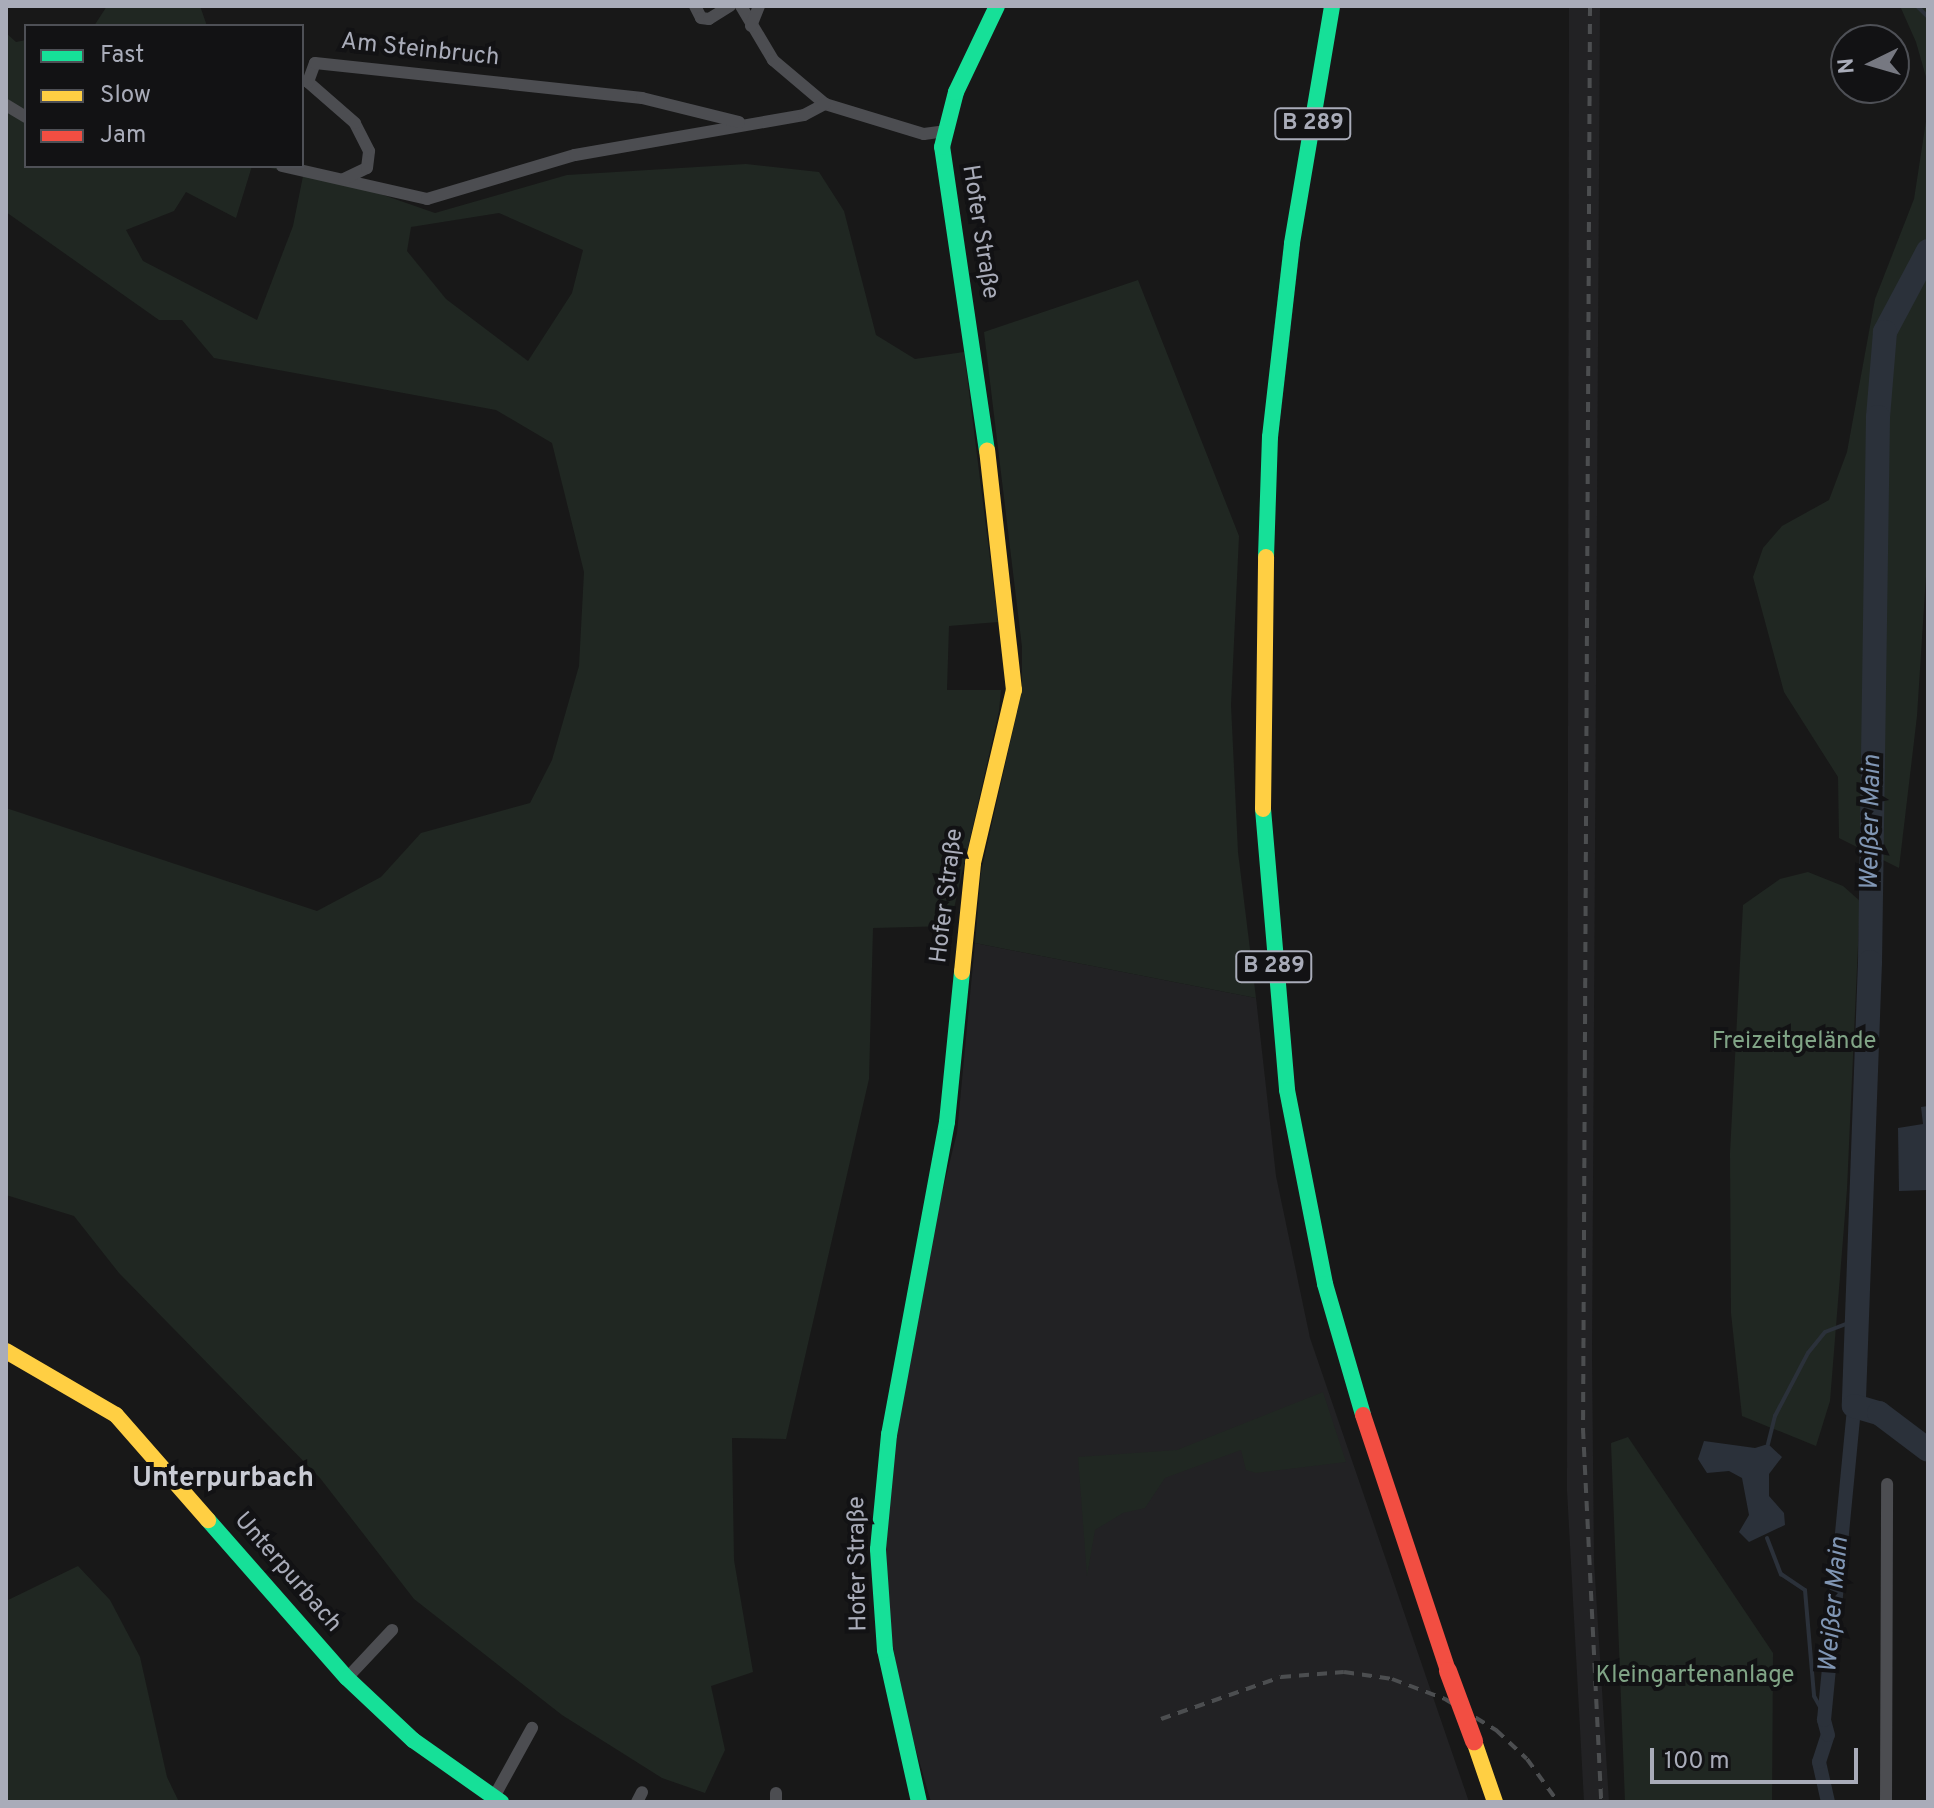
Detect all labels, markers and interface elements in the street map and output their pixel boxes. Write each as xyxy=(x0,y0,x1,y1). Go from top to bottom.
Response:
legend xyxy=(24,24,304,168)
north arrow xyxy=(1830,24,1910,104)
street label: Am Steinbruch xyxy=(339,28,501,74)
text: Fast xyxy=(100,41,144,71)
text: N xyxy=(1833,57,1862,75)
text: Slow xyxy=(100,81,151,111)
road number: B 289 xyxy=(1273,106,1353,142)
text: Jam xyxy=(100,121,146,151)
street label: Hofer Straße xyxy=(954,163,1004,301)
water label: Weißer Main xyxy=(1855,754,1889,892)
street label: Hofer Straße xyxy=(925,827,971,965)
road number: B 289 xyxy=(1234,949,1314,985)
park label: Freizeitgelände xyxy=(1712,1029,1876,1057)
district label: Unterpurbach xyxy=(132,1462,314,1496)
street label: Hofer Straße xyxy=(843,1496,875,1632)
street label: Unterpurbach xyxy=(227,1507,347,1639)
water label: Weißer Main xyxy=(1814,1536,1856,1674)
park label: Kleingartenanlage xyxy=(1596,1663,1794,1691)
scale bar xyxy=(1654,1732,1862,1782)
text: 100 m xyxy=(1664,1747,1730,1777)

